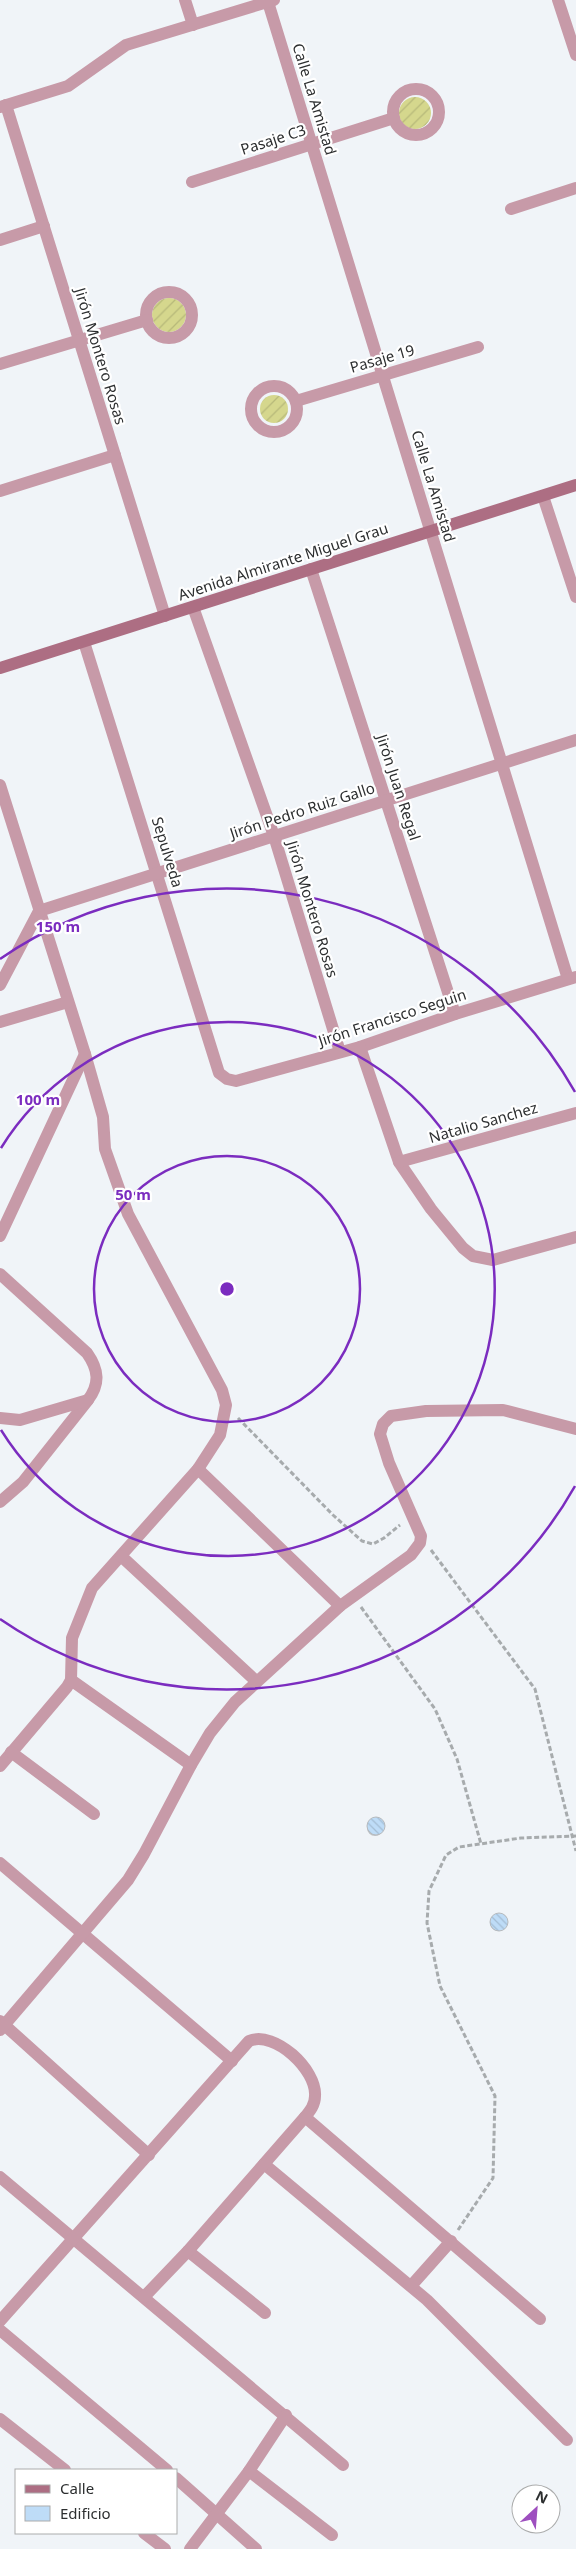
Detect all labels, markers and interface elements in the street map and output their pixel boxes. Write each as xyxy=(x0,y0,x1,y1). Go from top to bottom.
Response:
street label: Calle La Amistad xyxy=(288,41,342,157)
street label: Pasaje C3 xyxy=(238,119,308,159)
street label: Jirón Montero Rosas xyxy=(70,283,131,427)
street label: Pasaje 19 xyxy=(347,339,417,377)
street label: Calle La Amistad xyxy=(407,428,461,544)
street label: Avenida Almirante Miguel Grau xyxy=(175,518,391,604)
street label: Jirón Juan Regal xyxy=(372,730,426,843)
street label: Jirón Pedro Ruiz Gallo xyxy=(225,777,377,844)
street label: Sepulveda xyxy=(148,814,188,890)
street label: Jirón Montero Rosas xyxy=(282,836,343,980)
text: 150 m xyxy=(36,916,80,936)
street label: Jirón Francisco Seguin xyxy=(314,984,468,1051)
text: 100 m xyxy=(16,1089,60,1109)
street label: Natalio Sanchez xyxy=(426,1097,540,1147)
text: 50 m xyxy=(115,1184,151,1204)
centre of rings xyxy=(218,1280,236,1298)
legend xyxy=(15,2469,178,2534)
text: Calle xyxy=(60,2478,94,2498)
north arrow xyxy=(511,2484,561,2534)
text: N xyxy=(533,2486,551,2508)
text: Edificio xyxy=(60,2503,111,2523)

